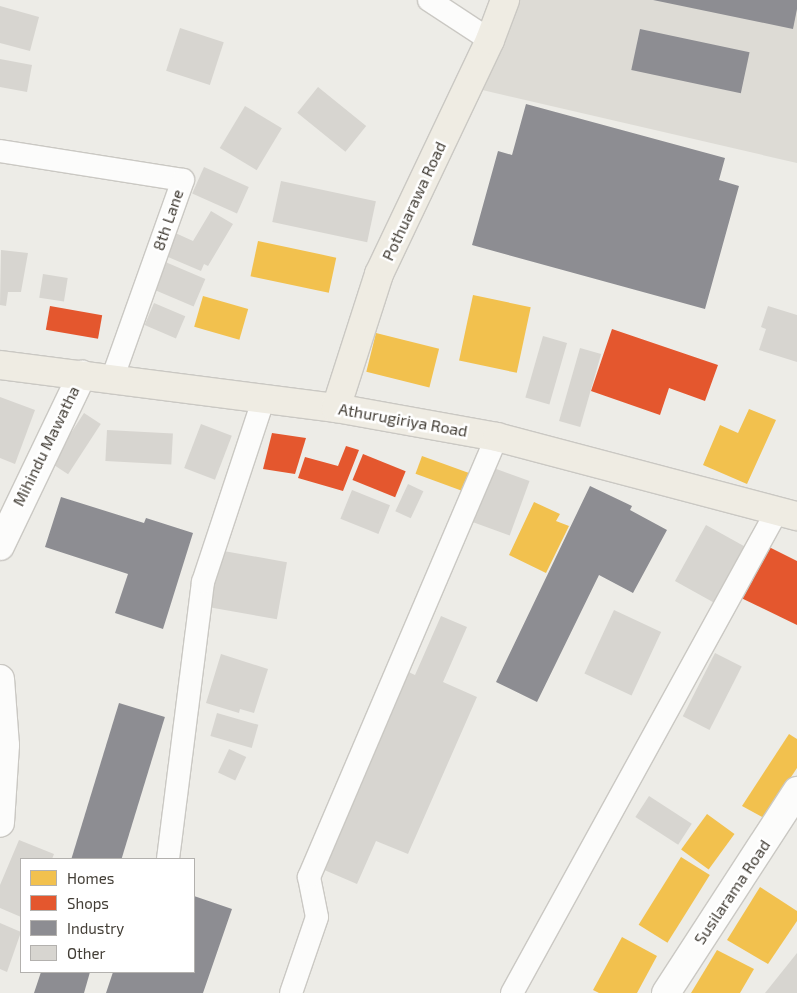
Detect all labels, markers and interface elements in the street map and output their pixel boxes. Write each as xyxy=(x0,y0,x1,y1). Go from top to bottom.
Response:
street label: Pothuarawa Road xyxy=(378,138,450,264)
street label: 8th Lane xyxy=(149,187,187,253)
street label: Mihindu Mawatha xyxy=(9,383,83,509)
street label: Athurugiriya Road xyxy=(337,399,469,441)
street label: Susilarama Road xyxy=(690,836,774,948)
legend xyxy=(20,858,195,973)
text: Homes xyxy=(67,869,114,887)
text: Shops xyxy=(67,894,109,912)
text: Industry xyxy=(67,919,124,937)
text: Other xyxy=(67,944,106,962)

